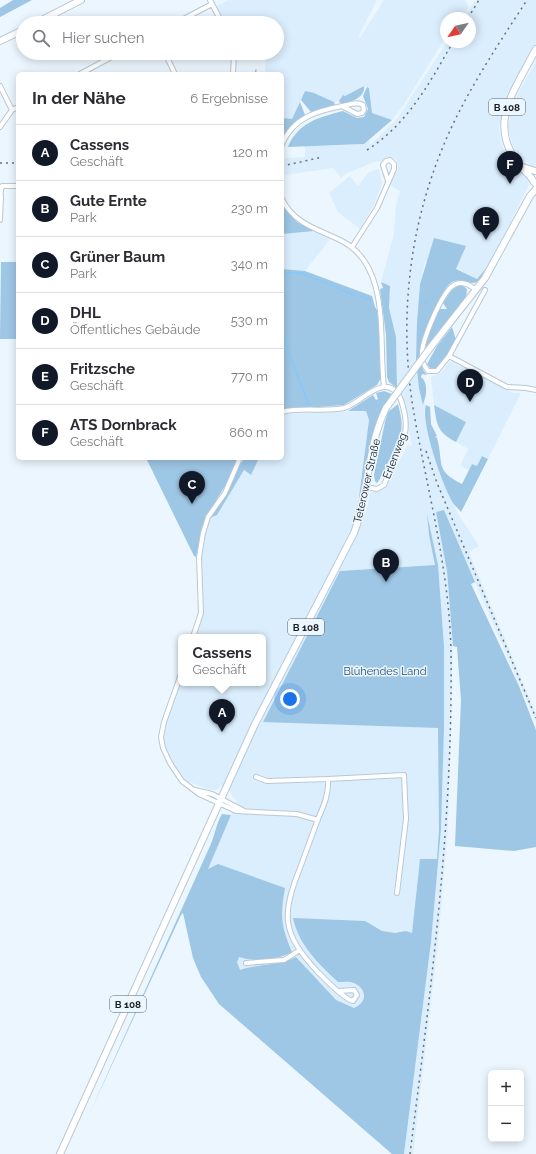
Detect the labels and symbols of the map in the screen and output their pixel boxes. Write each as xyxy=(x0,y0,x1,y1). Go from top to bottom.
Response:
north arrow xyxy=(440,12,476,48)
road number: B 108 xyxy=(489,99,525,115)
pin: F xyxy=(497,151,523,184)
pin: E xyxy=(473,207,499,240)
pin: D xyxy=(457,369,483,402)
street label: Erlenweg xyxy=(380,431,410,481)
street label: Teterower Straße xyxy=(351,437,383,524)
pin: C xyxy=(179,471,205,504)
pin: B xyxy=(373,549,399,582)
road number: B 108 xyxy=(288,619,324,635)
park label: Blühendes Land xyxy=(343,665,427,678)
your location xyxy=(280,689,300,709)
pin: A xyxy=(209,699,235,732)
road number: B 108 xyxy=(110,996,146,1012)

